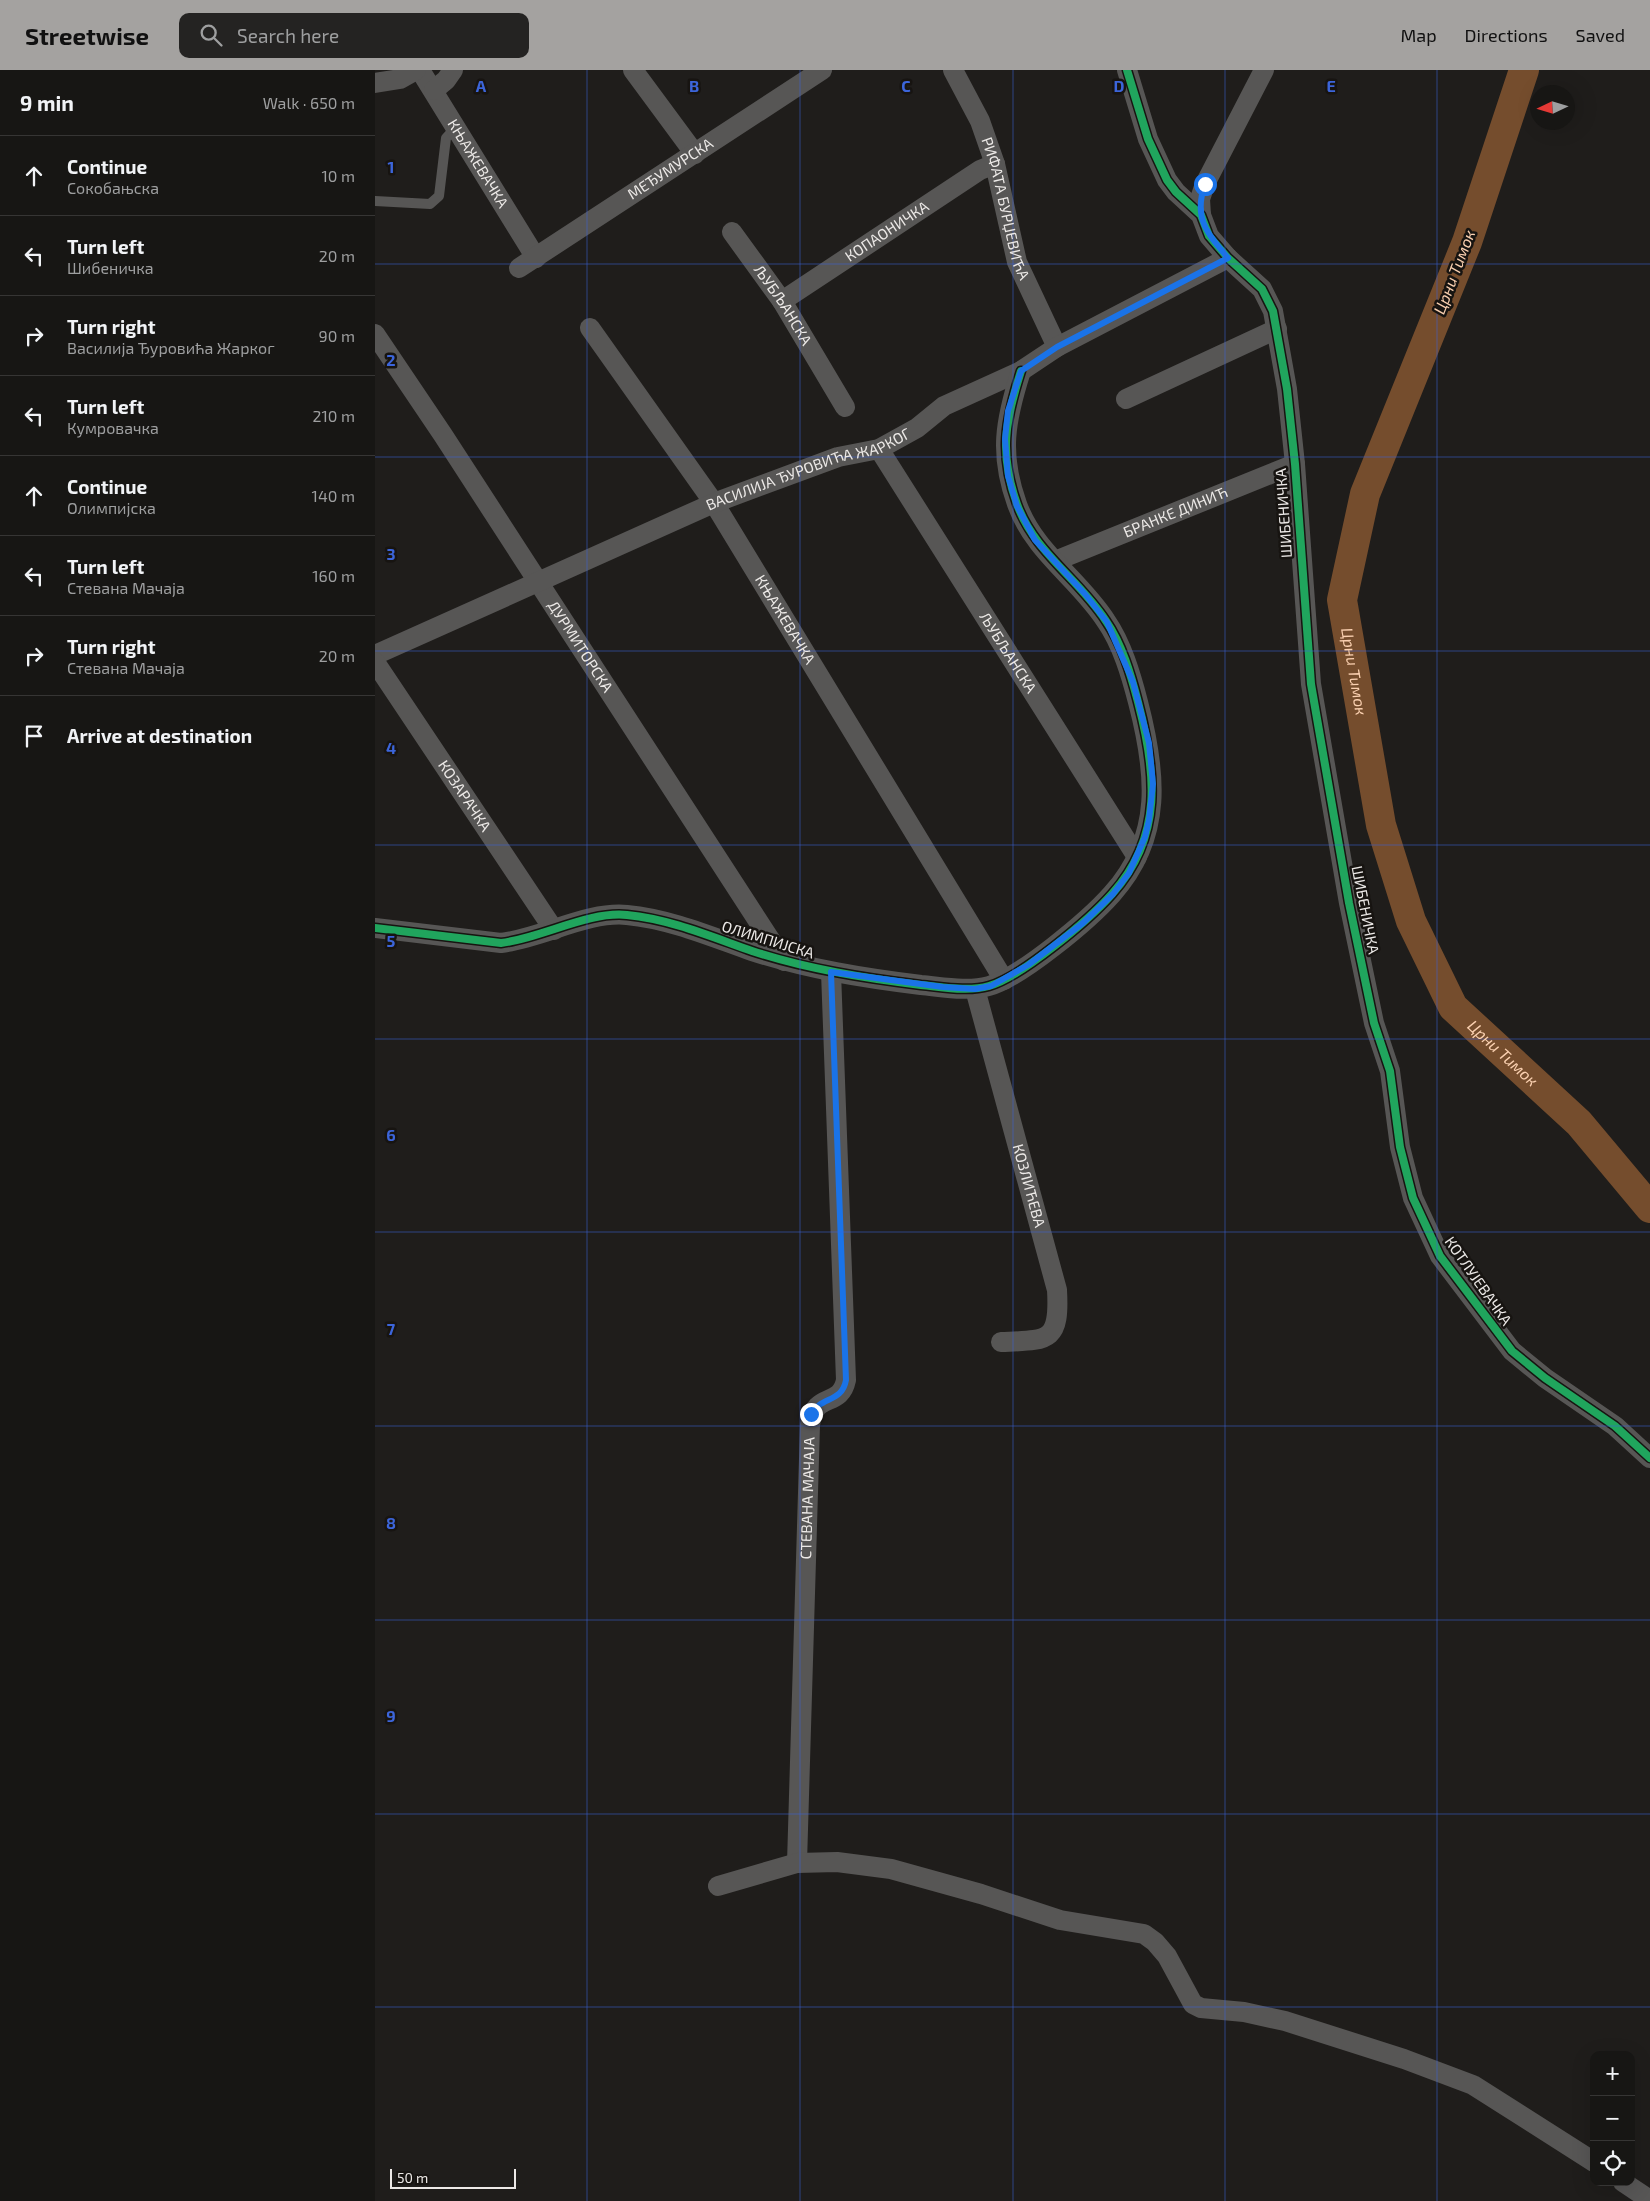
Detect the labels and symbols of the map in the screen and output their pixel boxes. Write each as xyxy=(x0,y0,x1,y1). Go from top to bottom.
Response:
text: A xyxy=(476,76,487,95)
text: B xyxy=(689,76,699,95)
text: C xyxy=(901,76,911,95)
text: D xyxy=(1114,76,1125,95)
text: E xyxy=(1326,76,1336,95)
north arrow xyxy=(1530,85,1575,130)
street label: КЊАЖЕВАЧКА xyxy=(444,115,513,211)
street label: МЕЂУМУРСКА xyxy=(624,133,717,203)
street label: РИФАТА БУРЏЕВИЋА xyxy=(978,135,1034,283)
text: 1 xyxy=(388,157,394,176)
route start xyxy=(1194,173,1217,196)
street label: КОПАОНИЧКА xyxy=(841,196,932,265)
water label: Црни Тимок xyxy=(1429,227,1478,317)
street label: ЉУБЉАНСКА xyxy=(751,261,817,349)
text: 2 xyxy=(386,350,396,369)
street label: ВАСИЛИЈА ЂУРОВИЋА ЖАРКОГ xyxy=(703,423,913,513)
street label: ШИБЕНИЧКА xyxy=(1271,467,1295,558)
street label: БРАНКЕ ДИНИЋ xyxy=(1120,482,1230,540)
text: 3 xyxy=(386,544,396,563)
street label: КЊАЖЕВАЧКА xyxy=(752,571,820,668)
street label: ДУРМИТОРСКА xyxy=(545,597,618,696)
street label: ЉУБЉАНСКА xyxy=(976,608,1041,697)
water label: Црни Тимок xyxy=(1338,626,1372,717)
text: 4 xyxy=(386,738,396,757)
street label: КОЗАРАЧКА xyxy=(435,756,496,835)
street label: ШИБЕНИЧКА xyxy=(1349,864,1384,956)
street label: ОЛИМПИЈСКА xyxy=(720,916,817,962)
text: 5 xyxy=(387,931,396,950)
water label: Црни Тимок xyxy=(1464,1015,1543,1090)
text: 6 xyxy=(386,1125,396,1144)
street label: КОЗЛИЋЕВА xyxy=(1010,1142,1050,1230)
street label: КОТЛУЈЕВАЧКА xyxy=(1442,1233,1516,1329)
text: 7 xyxy=(387,1319,396,1338)
route end xyxy=(800,1403,823,1426)
street label: СТЕВАНА МАЧАЈА xyxy=(796,1436,818,1559)
text: 8 xyxy=(386,1513,396,1532)
text: 9 xyxy=(386,1706,396,1725)
scale bar xyxy=(390,2166,516,2189)

